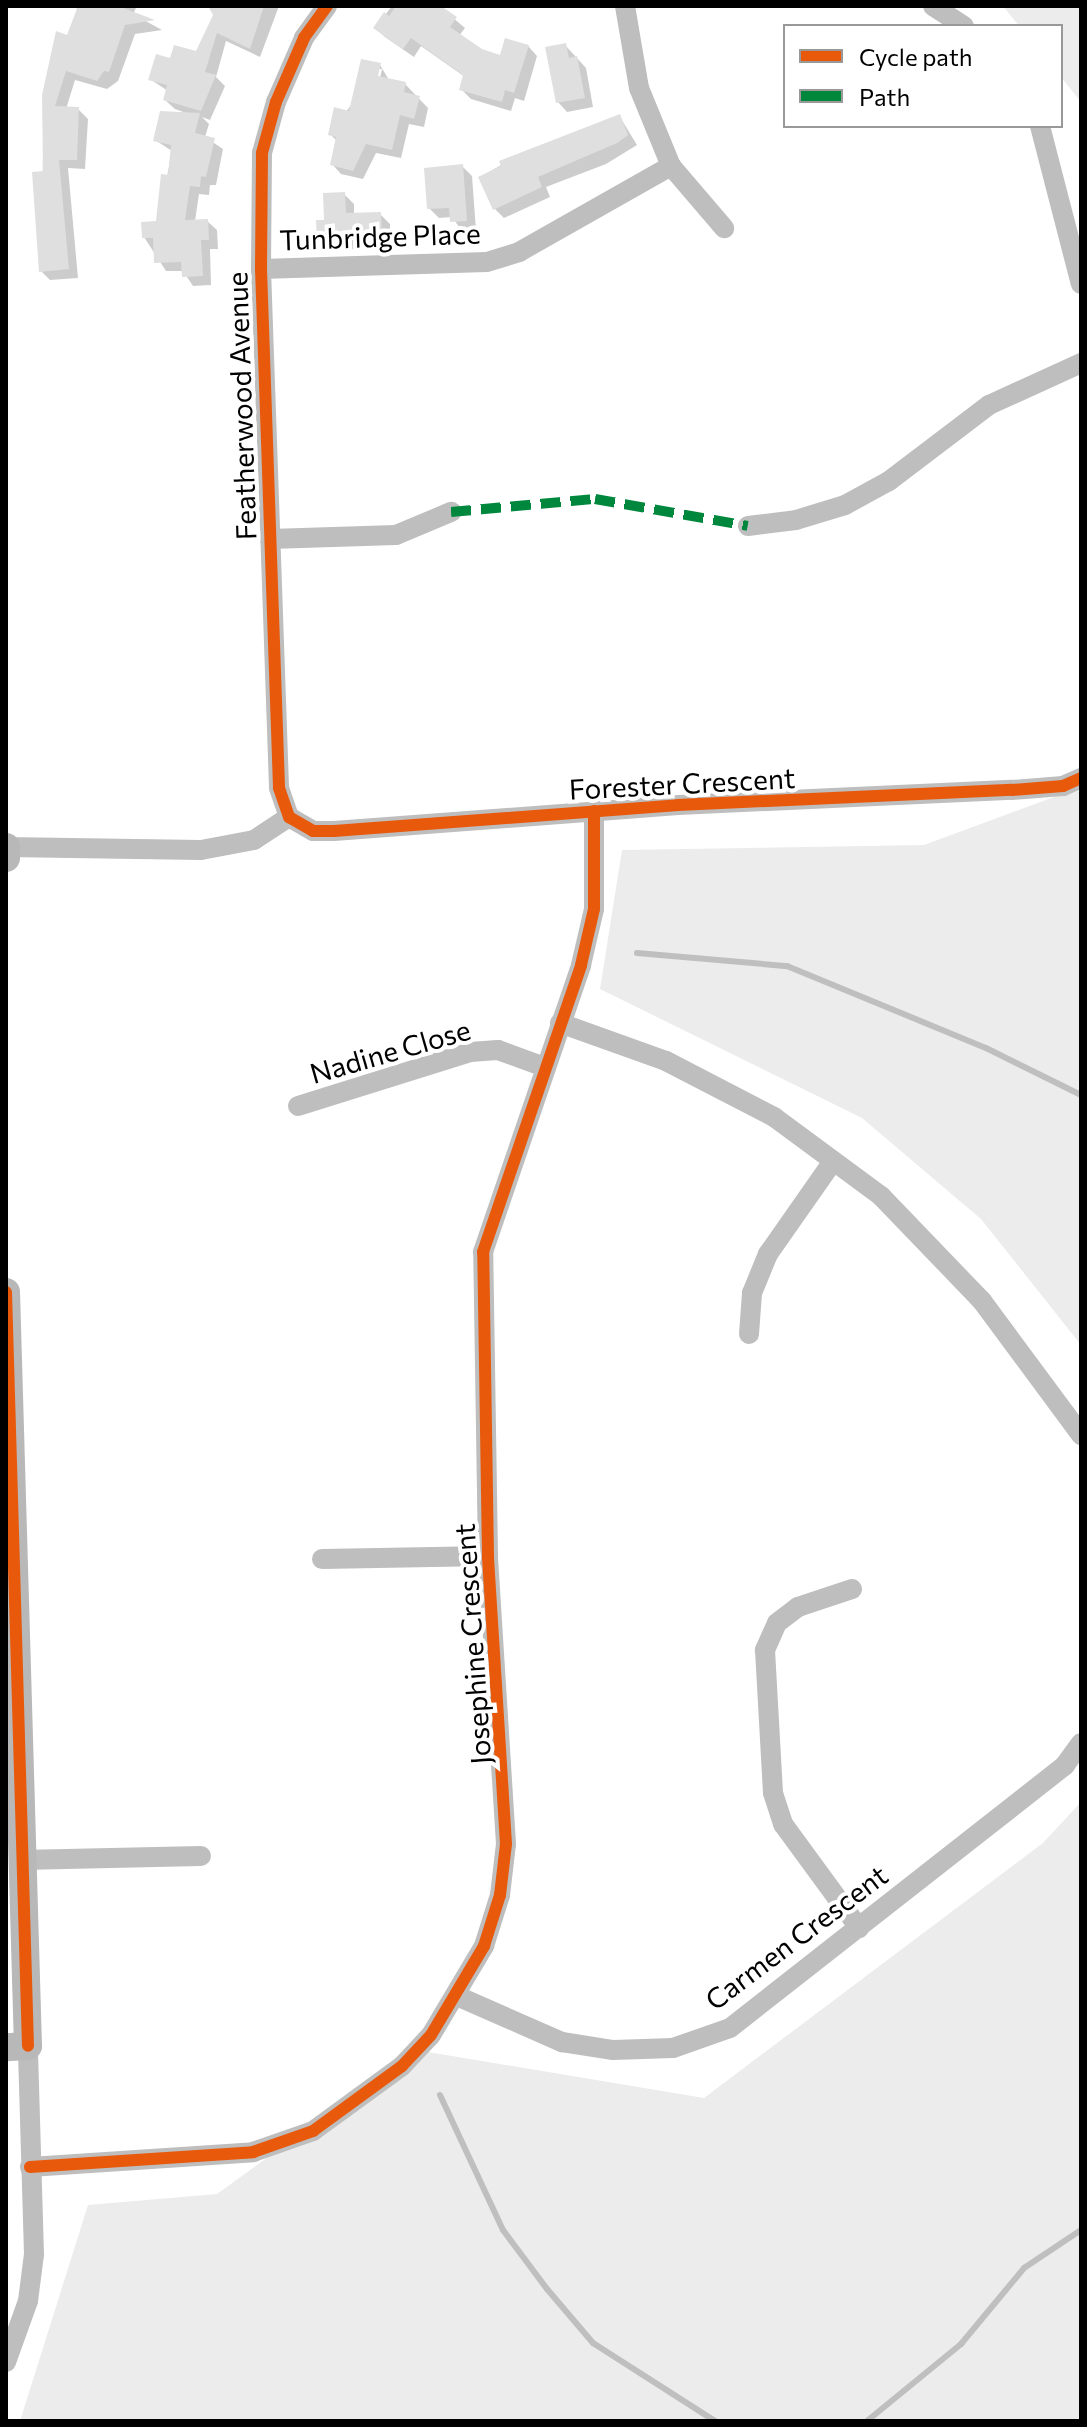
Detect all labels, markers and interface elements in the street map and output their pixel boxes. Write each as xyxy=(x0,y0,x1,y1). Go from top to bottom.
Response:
legend xyxy=(783,24,1063,128)
text: Cycle path xyxy=(859,42,973,71)
text: Path xyxy=(859,82,910,111)
street label: Tunbridge Place xyxy=(279,216,481,256)
street label: Featherwood Avenue xyxy=(220,271,262,541)
street label: Forester Crescent xyxy=(568,760,796,806)
street label: Nadine Close xyxy=(306,1012,474,1090)
street label: Josephine Crescent xyxy=(447,1522,497,1766)
street label: Carmen Crescent xyxy=(698,1858,894,2016)

